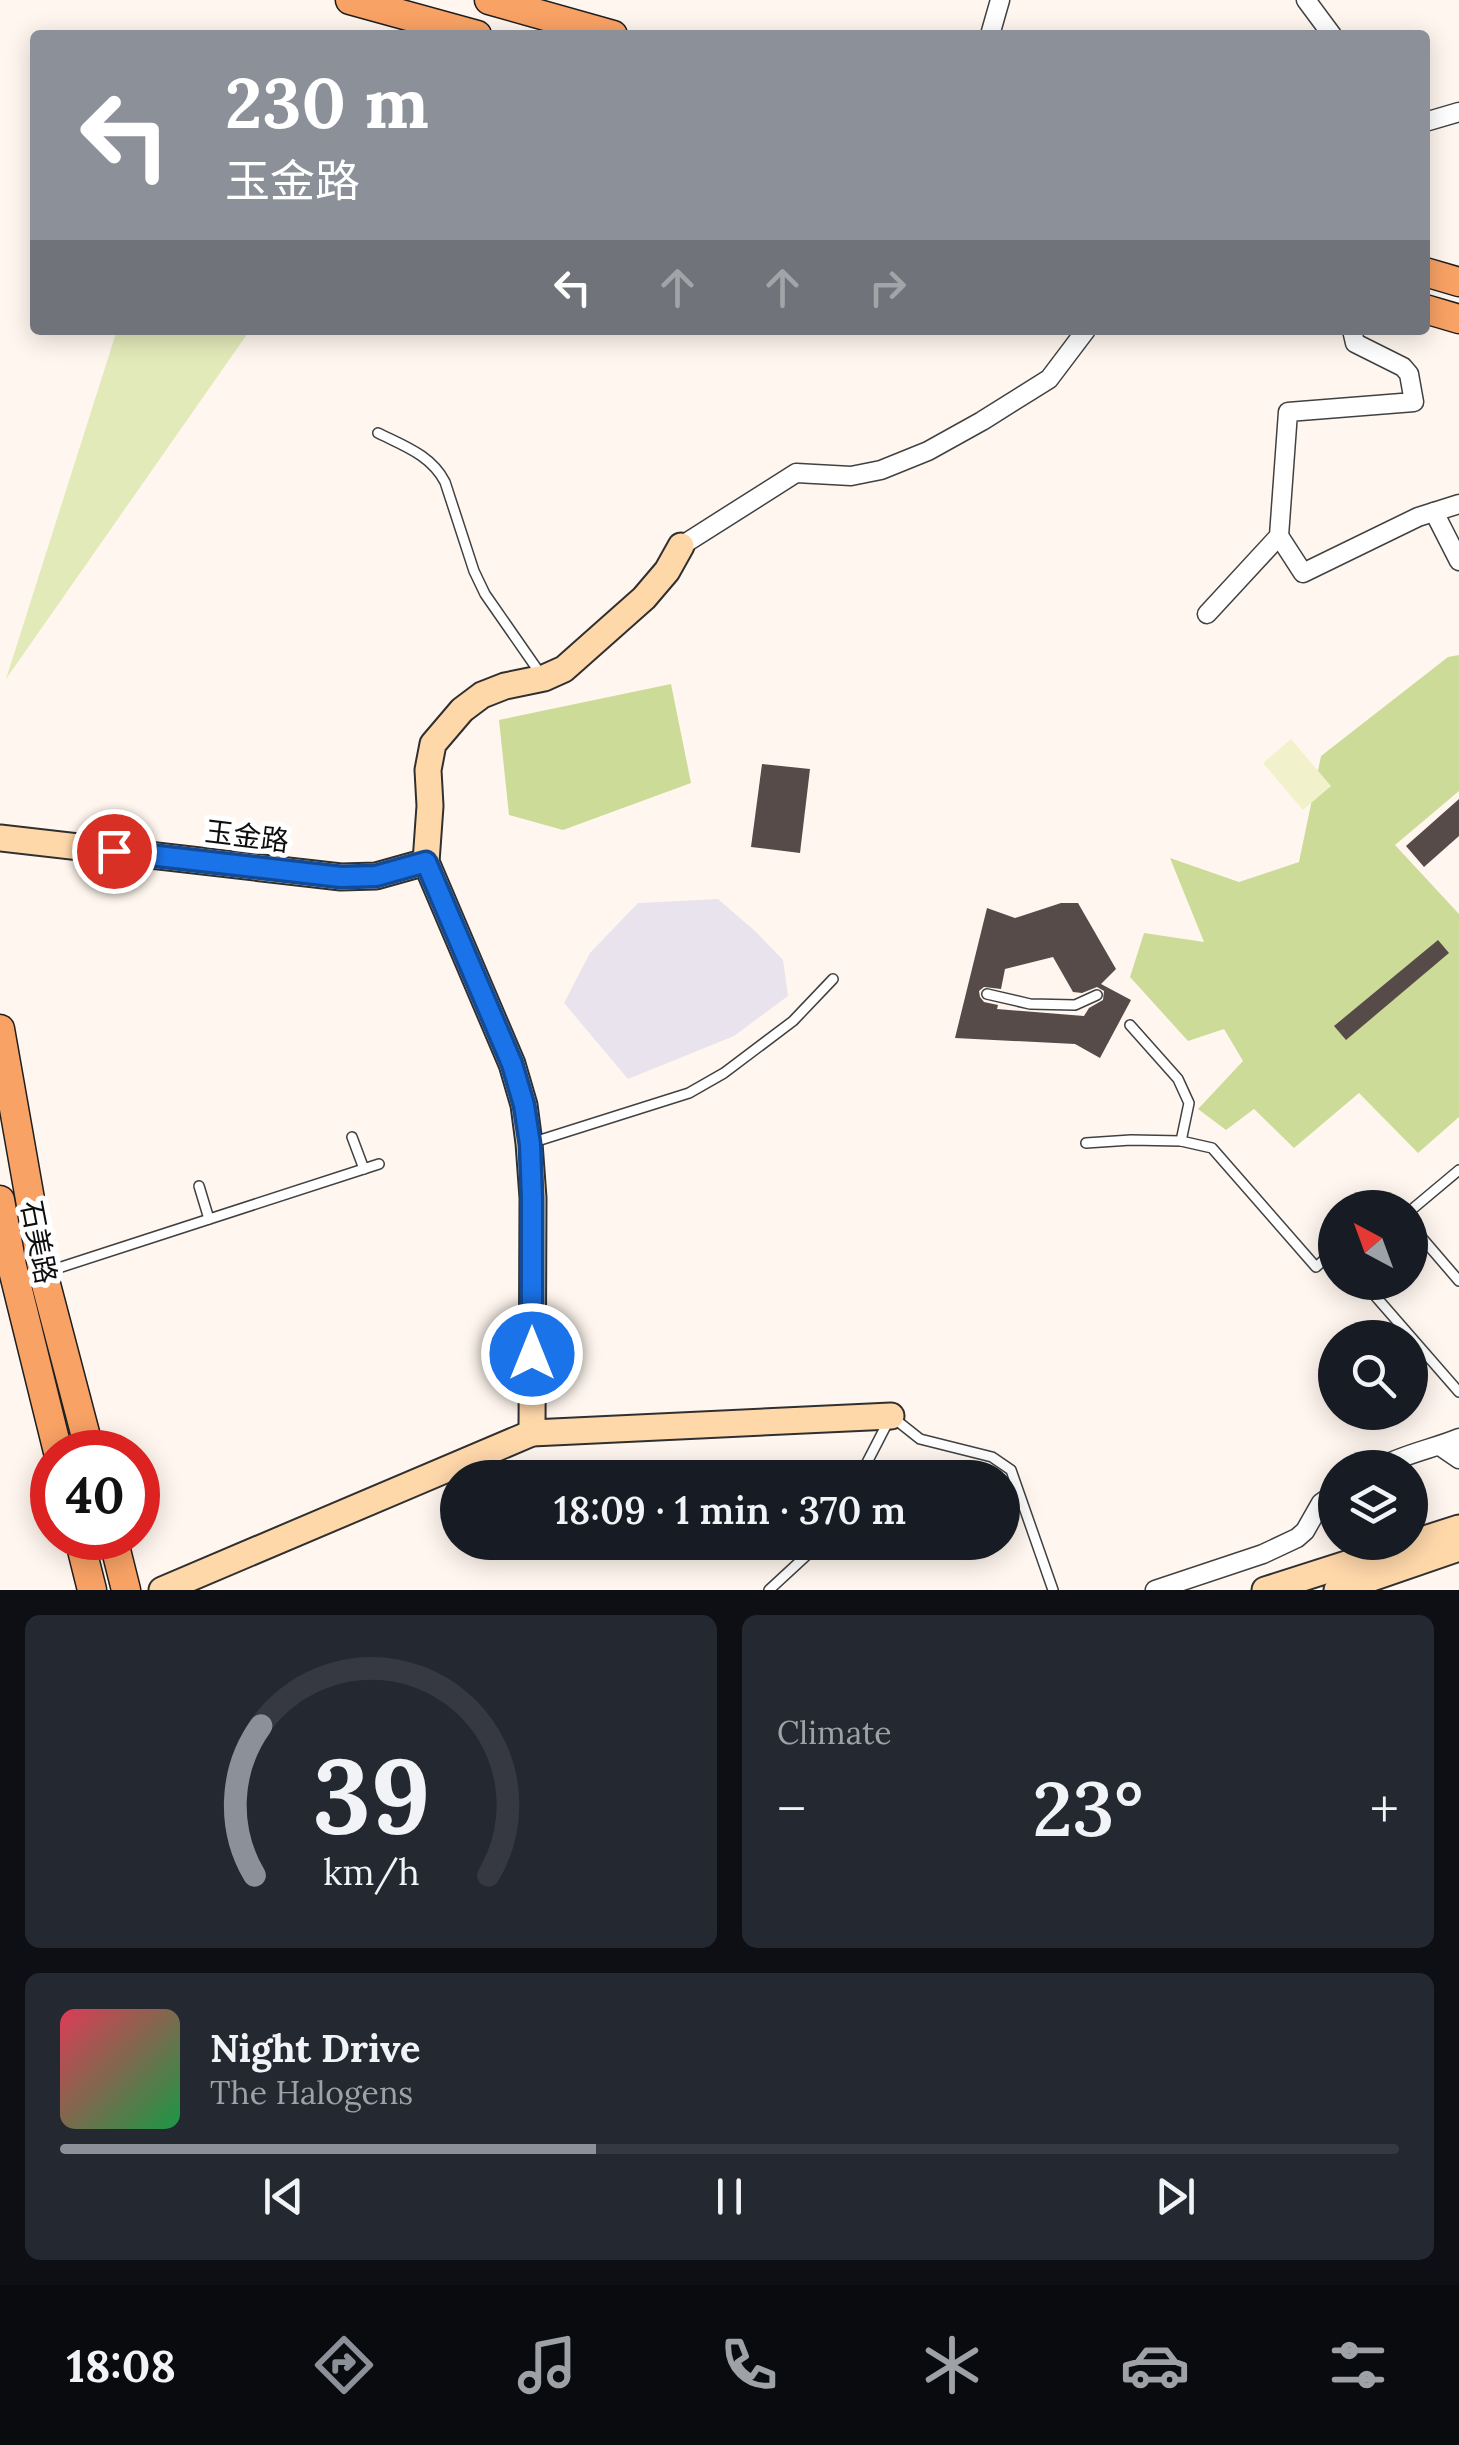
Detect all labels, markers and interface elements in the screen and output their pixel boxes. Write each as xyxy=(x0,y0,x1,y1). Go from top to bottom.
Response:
text: 230 m xyxy=(225,58,429,147)
icon: left xyxy=(60,70,190,200)
text: 玉金路 xyxy=(225,152,360,209)
icon: left xyxy=(545,260,600,315)
icon: ahead xyxy=(650,260,705,315)
icon: ahead xyxy=(755,260,810,315)
icon: right xyxy=(860,260,915,315)
pin xyxy=(72,809,157,894)
street label: 玉金路 xyxy=(203,813,291,859)
icon: arrive xyxy=(87,824,142,879)
north arrow xyxy=(1318,1190,1428,1300)
map controls xyxy=(1318,1190,1428,1560)
street label: 石美路 xyxy=(13,1197,65,1287)
position arrow xyxy=(480,1302,584,1406)
button: search xyxy=(1318,1320,1428,1430)
speed limit sign: 40 xyxy=(30,1430,160,1560)
button: layers xyxy=(1318,1450,1428,1560)
text: 18:09 · 1 min · 370 m xyxy=(554,1486,906,1534)
text: Climate xyxy=(777,1712,892,1753)
text: 39 xyxy=(312,1728,430,1861)
text: 23° xyxy=(1033,1761,1143,1857)
text: − xyxy=(777,1774,806,1844)
text: + xyxy=(1370,1774,1399,1844)
text: km/h xyxy=(323,1849,419,1895)
text: Night Drive xyxy=(210,2024,421,2072)
text: The Halogens xyxy=(210,2072,413,2113)
icon: previous xyxy=(256,2169,311,2224)
icon: pause xyxy=(702,2169,757,2224)
icon: next xyxy=(1148,2169,1203,2224)
icon: directions xyxy=(309,2330,379,2400)
icon: music xyxy=(512,2330,582,2400)
icon: phone xyxy=(714,2330,784,2400)
icon: climate xyxy=(917,2330,987,2400)
icon: car xyxy=(1120,2330,1190,2400)
icon: filters xyxy=(1323,2330,1393,2400)
text: 18:08 xyxy=(66,2337,176,2394)

